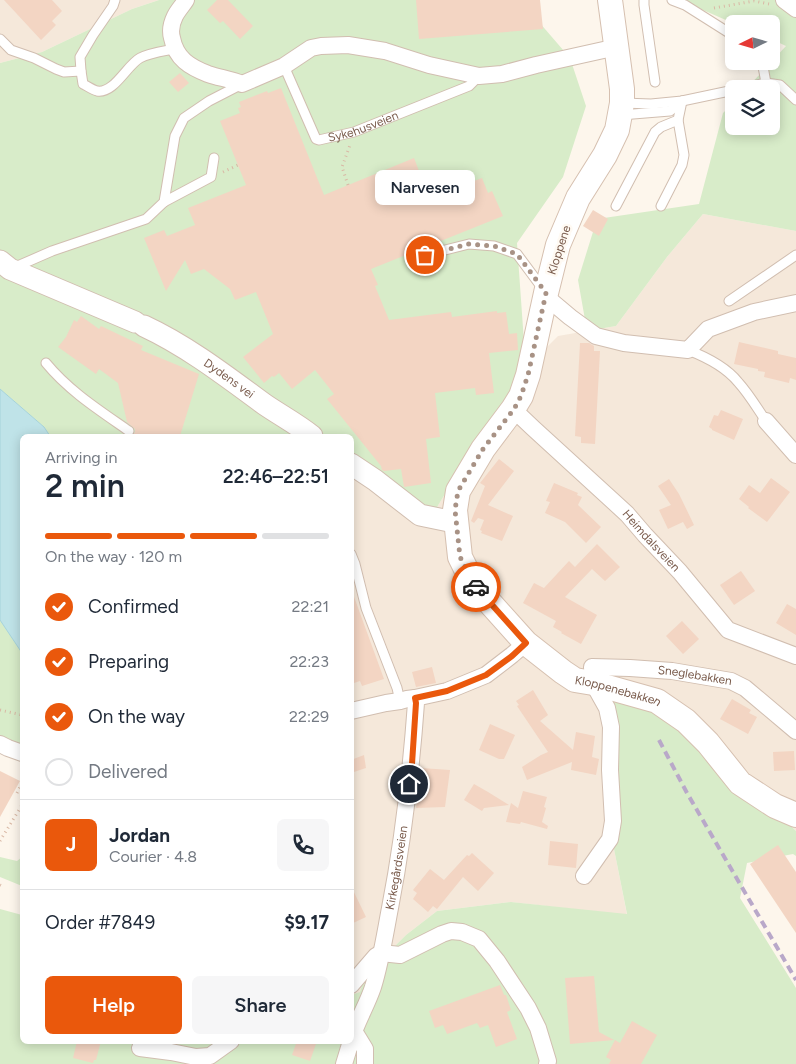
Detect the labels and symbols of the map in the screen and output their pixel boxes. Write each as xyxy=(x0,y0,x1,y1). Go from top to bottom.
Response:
north arrow xyxy=(725,15,780,70)
street label: Sykehusveien xyxy=(326,108,401,145)
callout: Narvesen xyxy=(375,170,475,205)
street label: Kloppene xyxy=(544,223,574,276)
pin xyxy=(404,234,446,276)
street label: Dydens vei xyxy=(201,356,257,401)
street label: Heimdalsveien xyxy=(619,507,683,575)
courier xyxy=(451,562,501,612)
street label: Sneglebakken xyxy=(657,663,733,688)
street label: Kloppenebakken xyxy=(574,673,665,709)
pin xyxy=(388,763,430,805)
street label: Kirkegårdsveien xyxy=(383,825,410,911)

